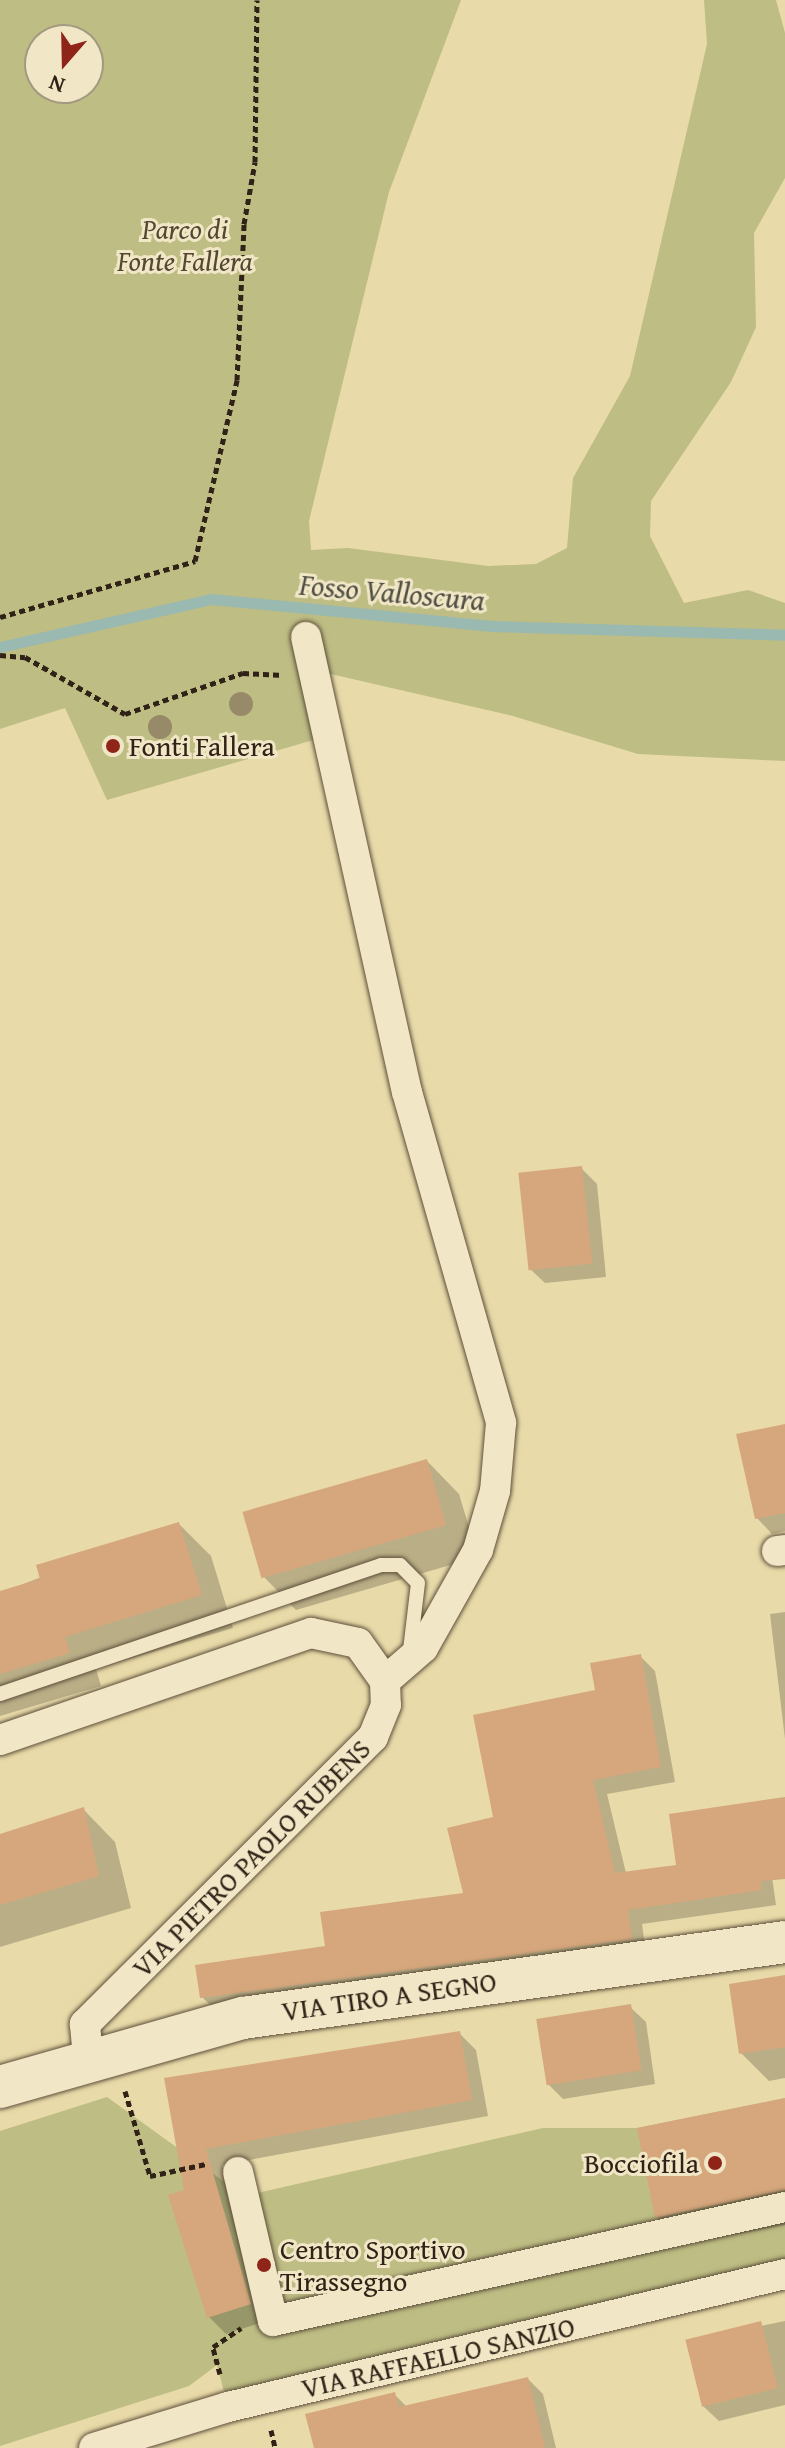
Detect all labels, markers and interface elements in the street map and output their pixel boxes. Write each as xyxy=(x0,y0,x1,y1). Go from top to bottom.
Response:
north arrow xyxy=(24,24,104,104)
text: N xyxy=(44,67,69,102)
park label: Parco di Fonte Fallera xyxy=(117,212,253,278)
water label: Fosso Valloscura xyxy=(298,566,486,618)
place label: Fonti Fallera xyxy=(129,729,275,763)
marker: Fonti Fallera xyxy=(104,737,122,755)
street label: VIA PIETRO PAOLO RUBENS xyxy=(125,1732,377,1984)
street label: VIA TIRO A SEGNO xyxy=(279,1964,499,2028)
place label: Bocciofila xyxy=(584,2146,699,2180)
marker: Bocciofila xyxy=(706,2154,724,2172)
place label: Centro Sportivo Tirassegno xyxy=(280,2232,466,2298)
marker: Centro Sportivo Tirassegno xyxy=(255,2256,273,2274)
street label: VIA RAFFAELLO SANZIO xyxy=(298,2309,578,2405)

